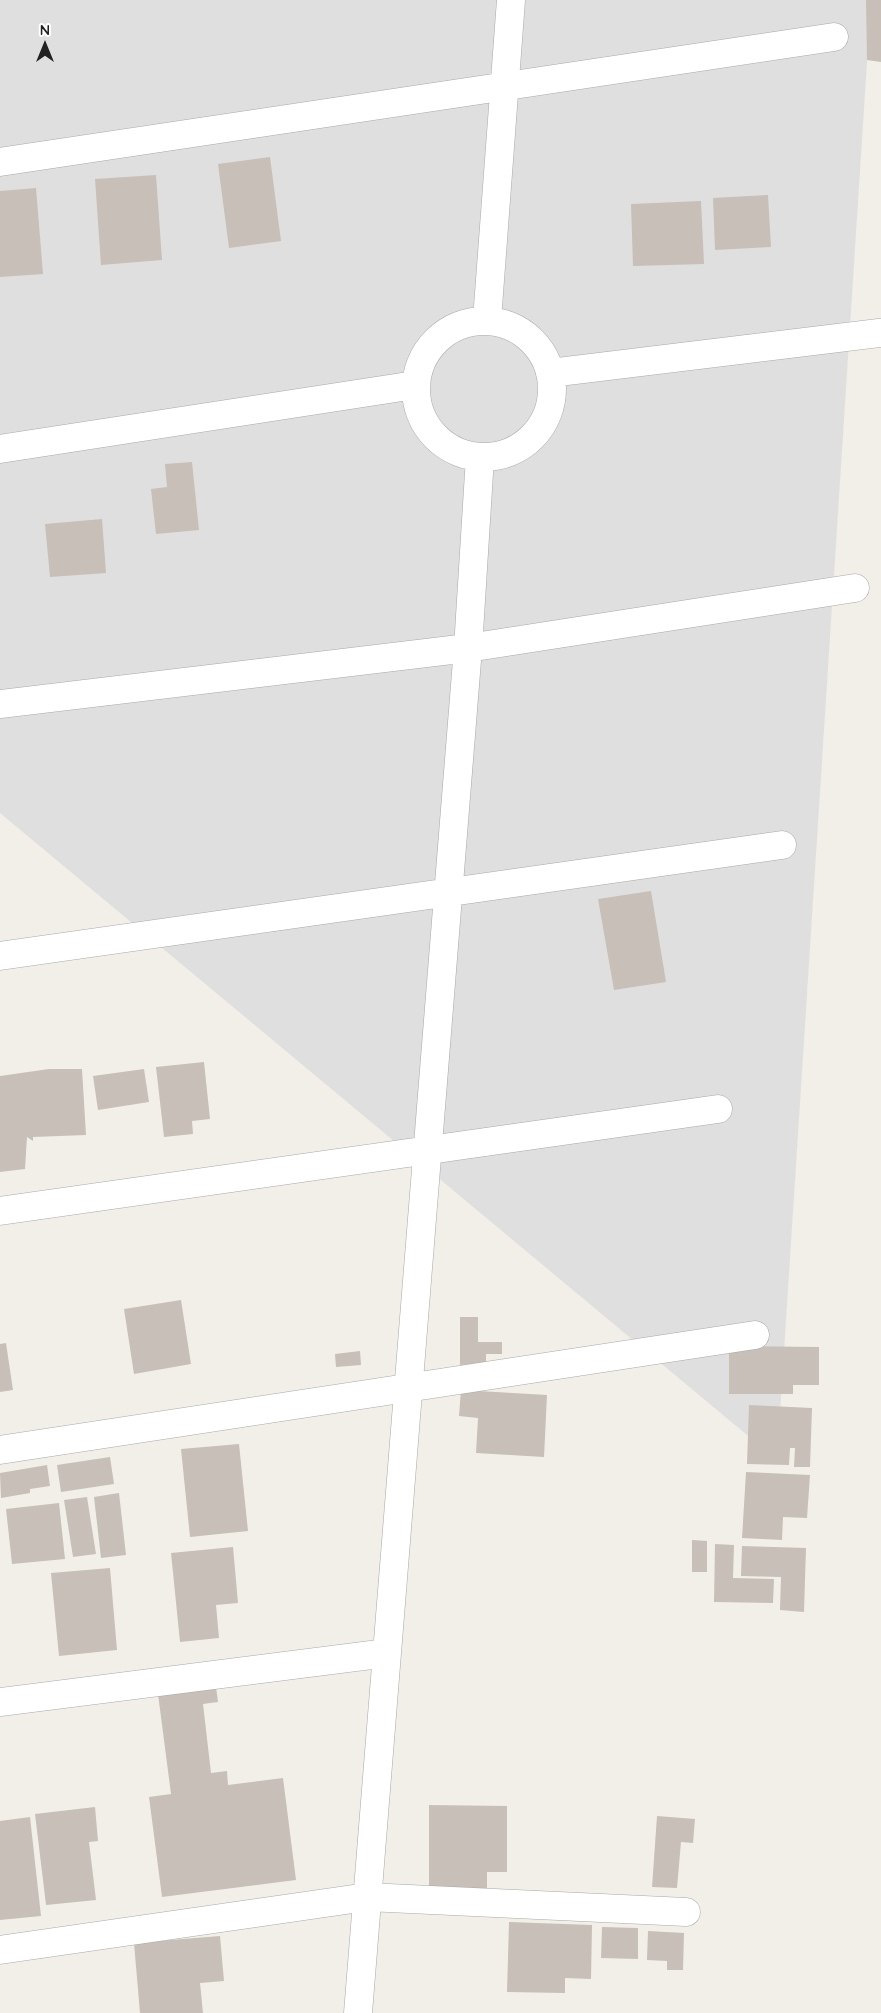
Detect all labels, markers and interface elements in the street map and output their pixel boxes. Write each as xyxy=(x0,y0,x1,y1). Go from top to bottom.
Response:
north arrow xyxy=(20,20,70,70)
text: N xyxy=(40,21,50,39)

